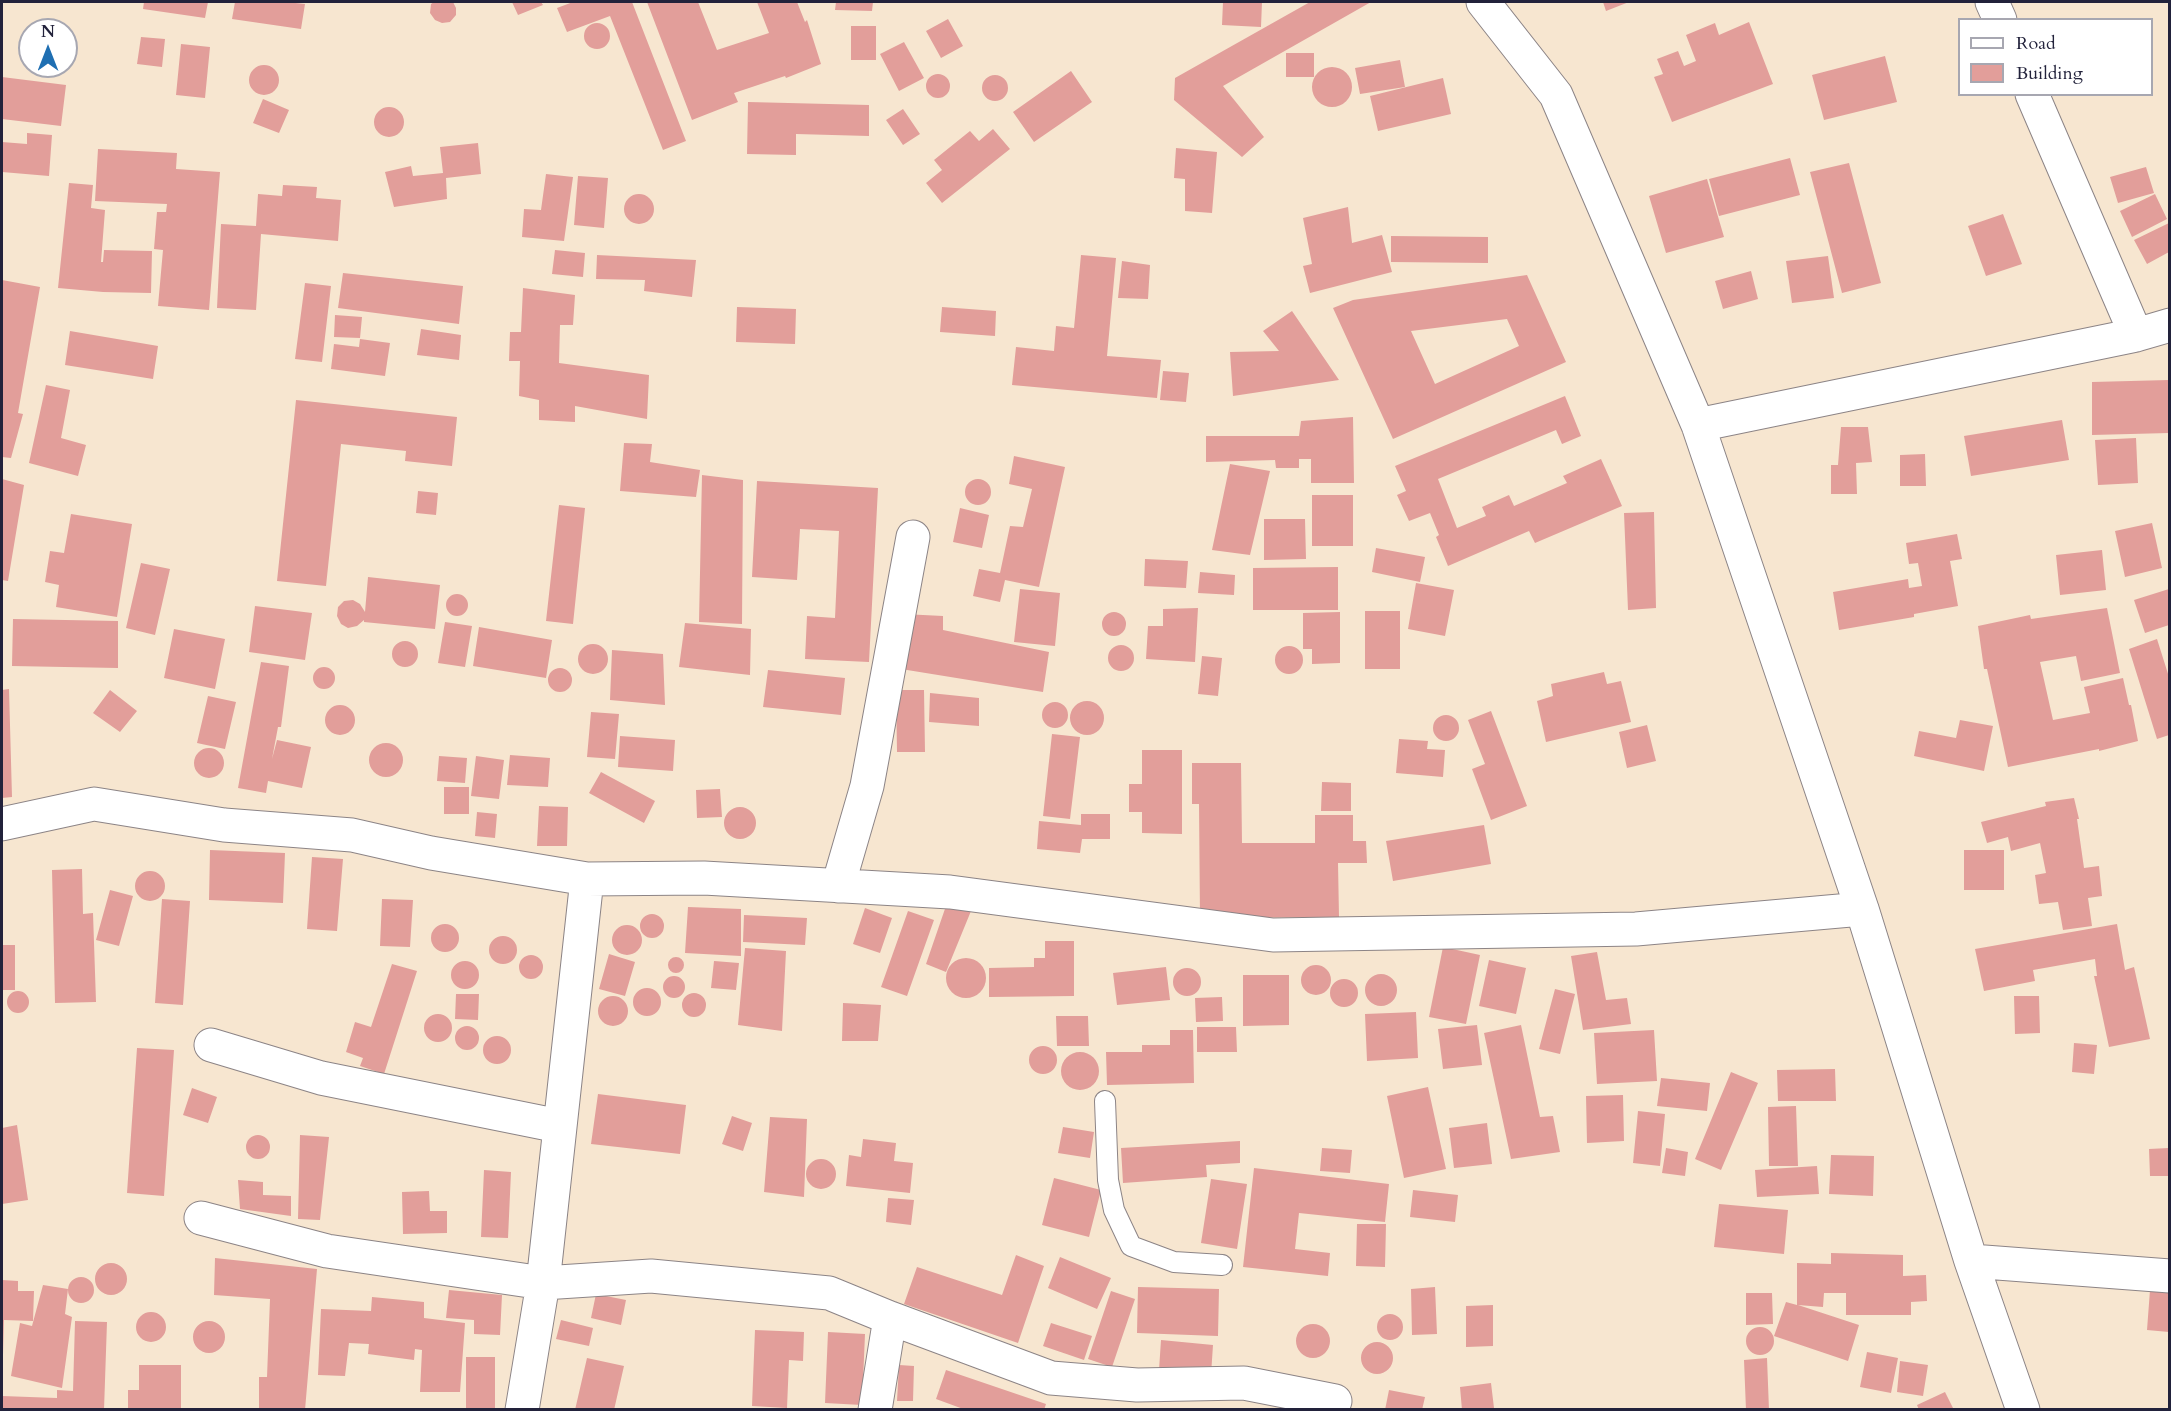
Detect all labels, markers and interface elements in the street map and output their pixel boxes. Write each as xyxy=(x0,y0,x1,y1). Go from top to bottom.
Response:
north arrow xyxy=(18,18,78,78)
legend xyxy=(1958,18,2153,96)
text: N xyxy=(41,21,55,43)
text: Road xyxy=(2016,31,2056,56)
text: Building xyxy=(2016,61,2083,86)

